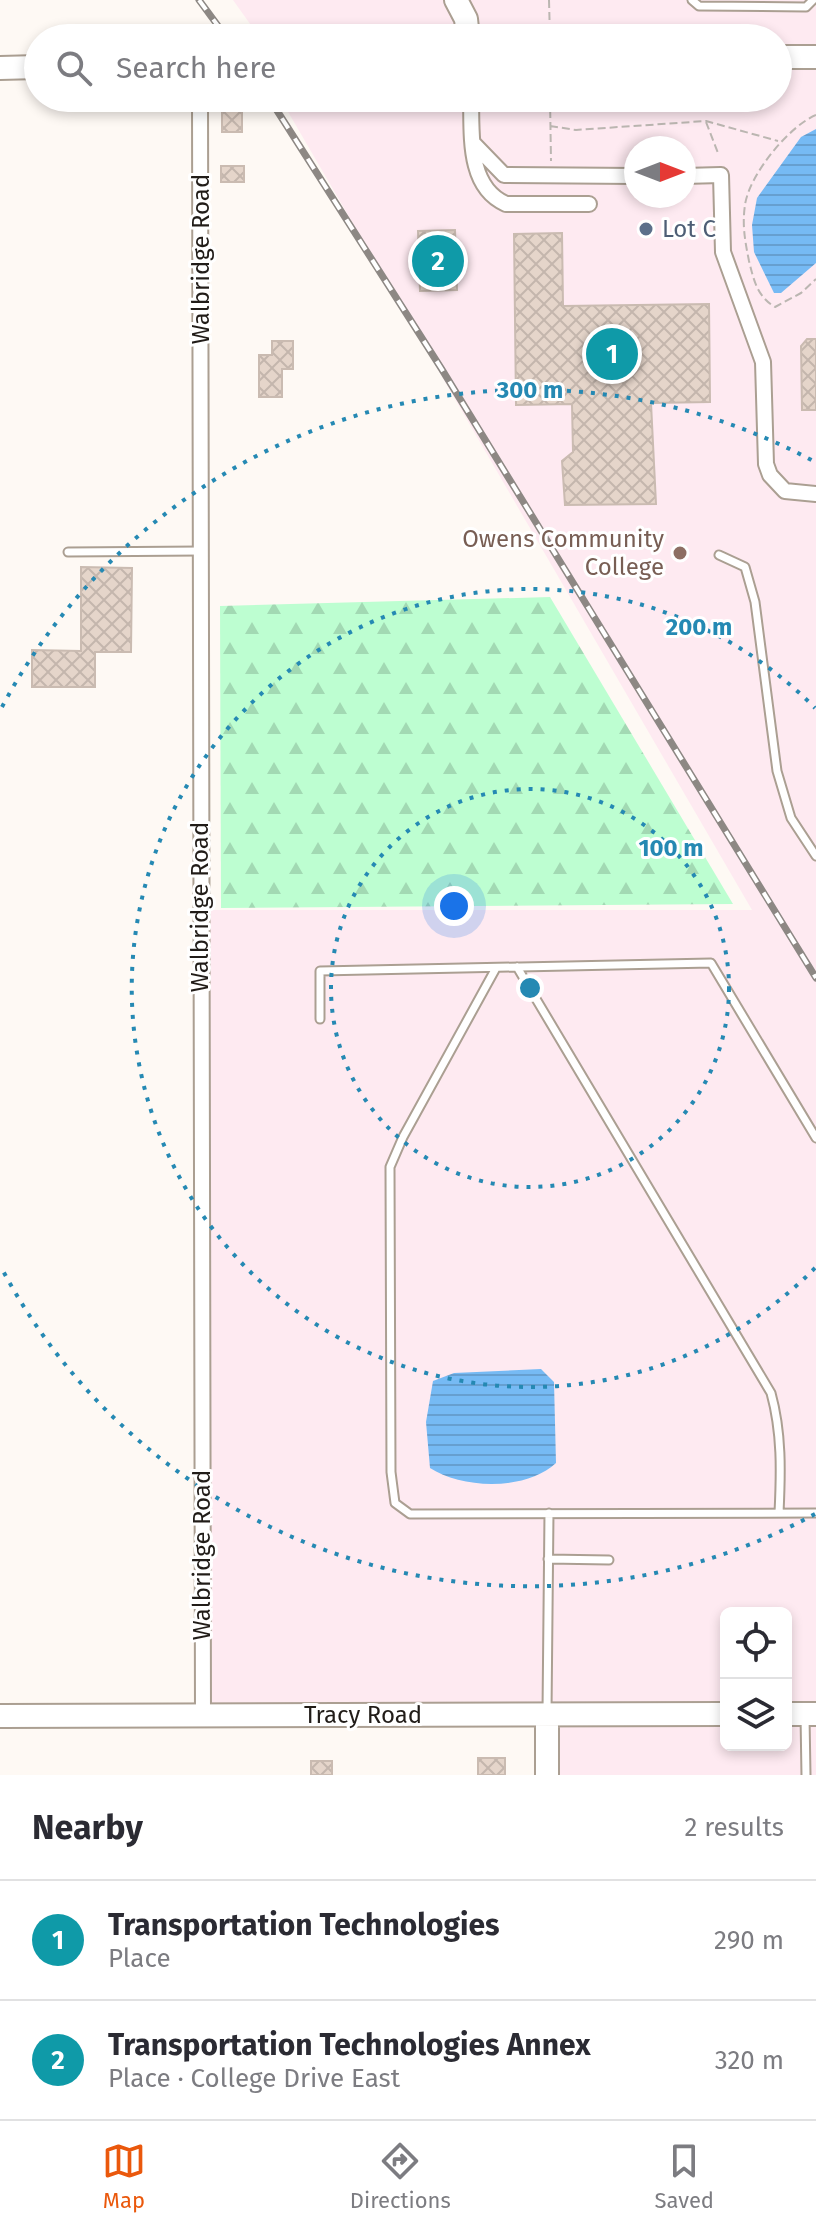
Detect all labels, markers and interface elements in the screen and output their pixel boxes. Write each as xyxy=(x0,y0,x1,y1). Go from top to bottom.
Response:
search box xyxy=(24,24,792,112)
icon: search xyxy=(52,46,96,90)
text: Search here xyxy=(116,50,276,86)
north arrow xyxy=(624,136,696,208)
street label: Walbridge Road xyxy=(187,174,215,344)
place label: Lot C xyxy=(662,215,716,243)
marker: Lot C xyxy=(637,220,655,238)
pin: 2 xyxy=(412,231,464,291)
pin: 1 xyxy=(586,324,638,384)
text: 300 m xyxy=(496,376,563,404)
place label: Owens Community College xyxy=(462,525,664,581)
marker: Owens Community College xyxy=(671,544,689,562)
text: 200 m xyxy=(666,613,732,641)
street label: Walbridge Road xyxy=(186,822,214,992)
text: 100 m xyxy=(638,834,704,862)
your location xyxy=(434,886,474,926)
centre of rings xyxy=(516,974,544,1002)
street label: Walbridge Road xyxy=(188,1470,216,1640)
map controls xyxy=(720,1607,792,1751)
button: locate xyxy=(720,1607,792,1679)
button: layers xyxy=(720,1679,792,1751)
street label: Tracy Road xyxy=(304,1701,422,1729)
text: Nearby xyxy=(32,1807,143,1848)
text: 2 results xyxy=(684,1812,784,1843)
text: Transportation Technologies xyxy=(108,1907,500,1943)
text: 1 xyxy=(52,1925,64,1956)
text: 290 m xyxy=(714,1925,784,1956)
text: Place xyxy=(108,1943,171,1974)
text: Transportation Technologies Annex xyxy=(108,2027,591,2063)
text: 2 xyxy=(51,2045,65,2076)
text: 320 m xyxy=(715,2045,784,2076)
text: Place · College Drive East xyxy=(108,2063,400,2094)
tab: Map xyxy=(102,2139,146,2214)
tab: Directions xyxy=(350,2139,451,2214)
tab: Saved xyxy=(655,2139,714,2214)

